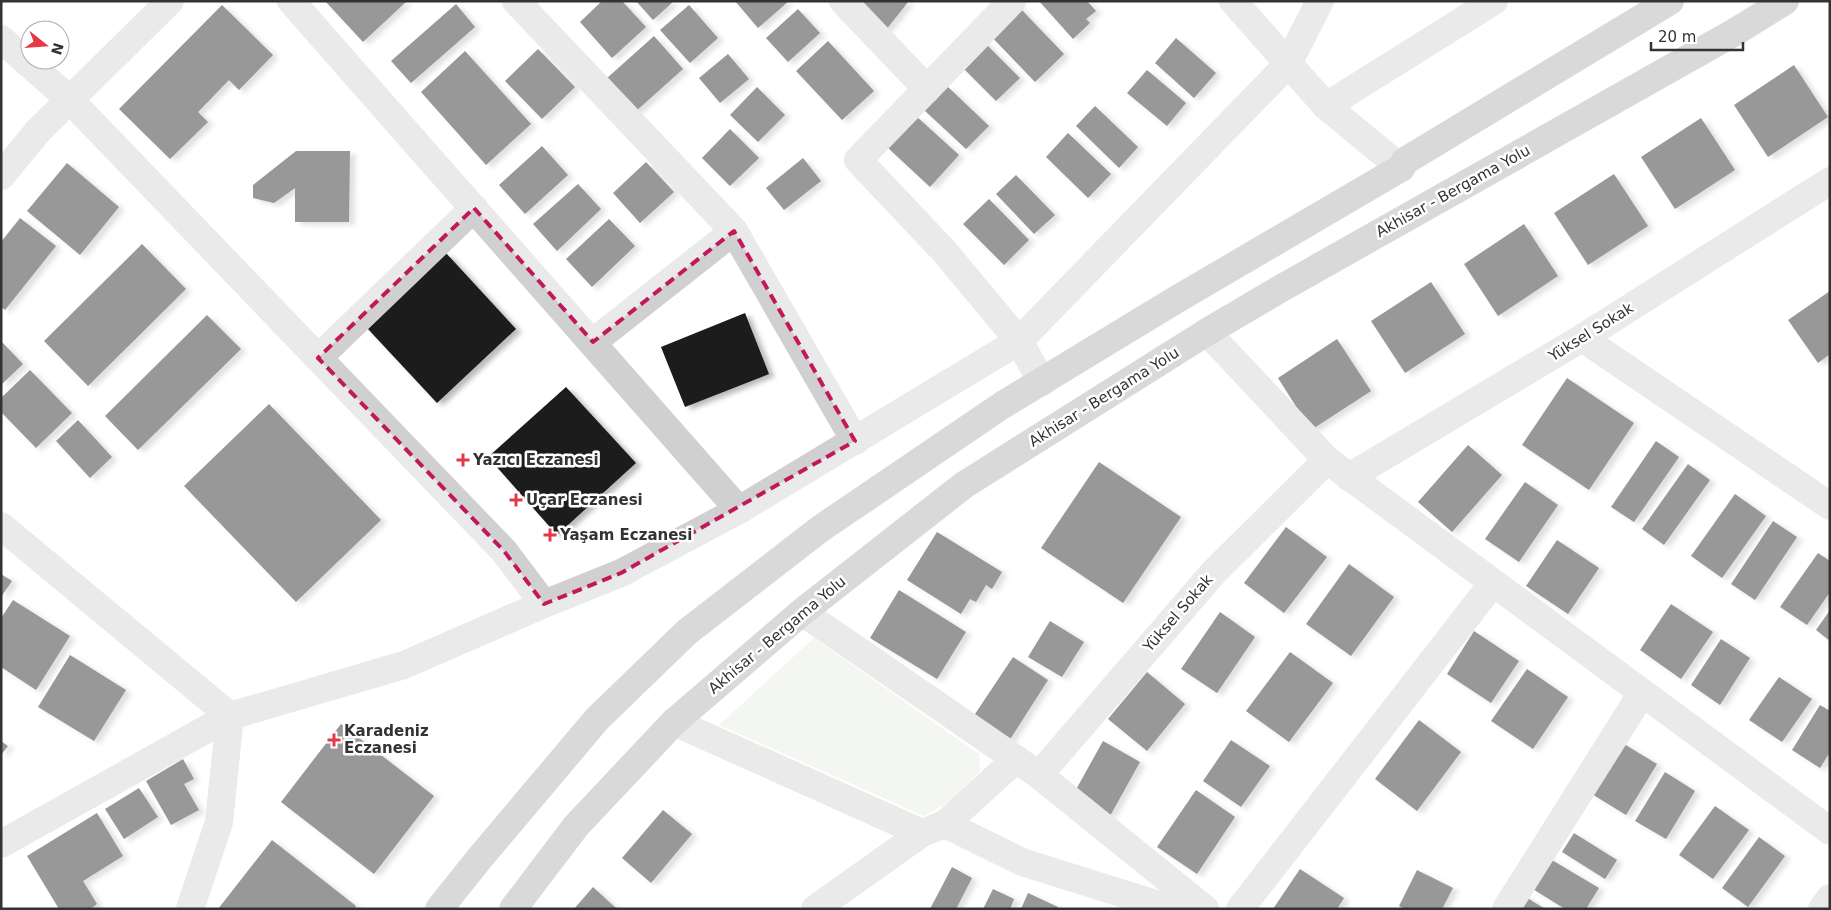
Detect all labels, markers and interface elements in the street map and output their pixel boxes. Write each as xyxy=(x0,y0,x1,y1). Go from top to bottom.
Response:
north arrow xyxy=(20,20,70,70)
scale bar xyxy=(1651,20,1744,52)
text: 20 m xyxy=(1658,28,1696,46)
text: N xyxy=(48,41,67,57)
street label: Akhisar - Bergama Yolu xyxy=(1373,141,1533,241)
street label: Yüksel Sokak xyxy=(1544,299,1637,366)
street label: Akhisar - Bergama Yolu xyxy=(1026,343,1182,451)
place label: Yazıcı Eczanesi xyxy=(472,451,599,469)
marker: Yazıcı Eczanesi xyxy=(457,454,469,466)
place label: Uçar Eczanesi xyxy=(526,491,643,509)
marker: Uçar Eczanesi xyxy=(510,494,522,506)
place label: Yaşam Eczanesi xyxy=(559,526,692,544)
marker: Yaşam Eczanesi xyxy=(544,529,556,541)
street label: Yüksel Sokak xyxy=(1139,570,1217,656)
street label: Akhisar - Bergama Yolu xyxy=(705,572,849,698)
place label: Karadeniz Eczanesi xyxy=(344,722,429,757)
marker: Karadeniz Eczanesi xyxy=(328,734,340,746)

